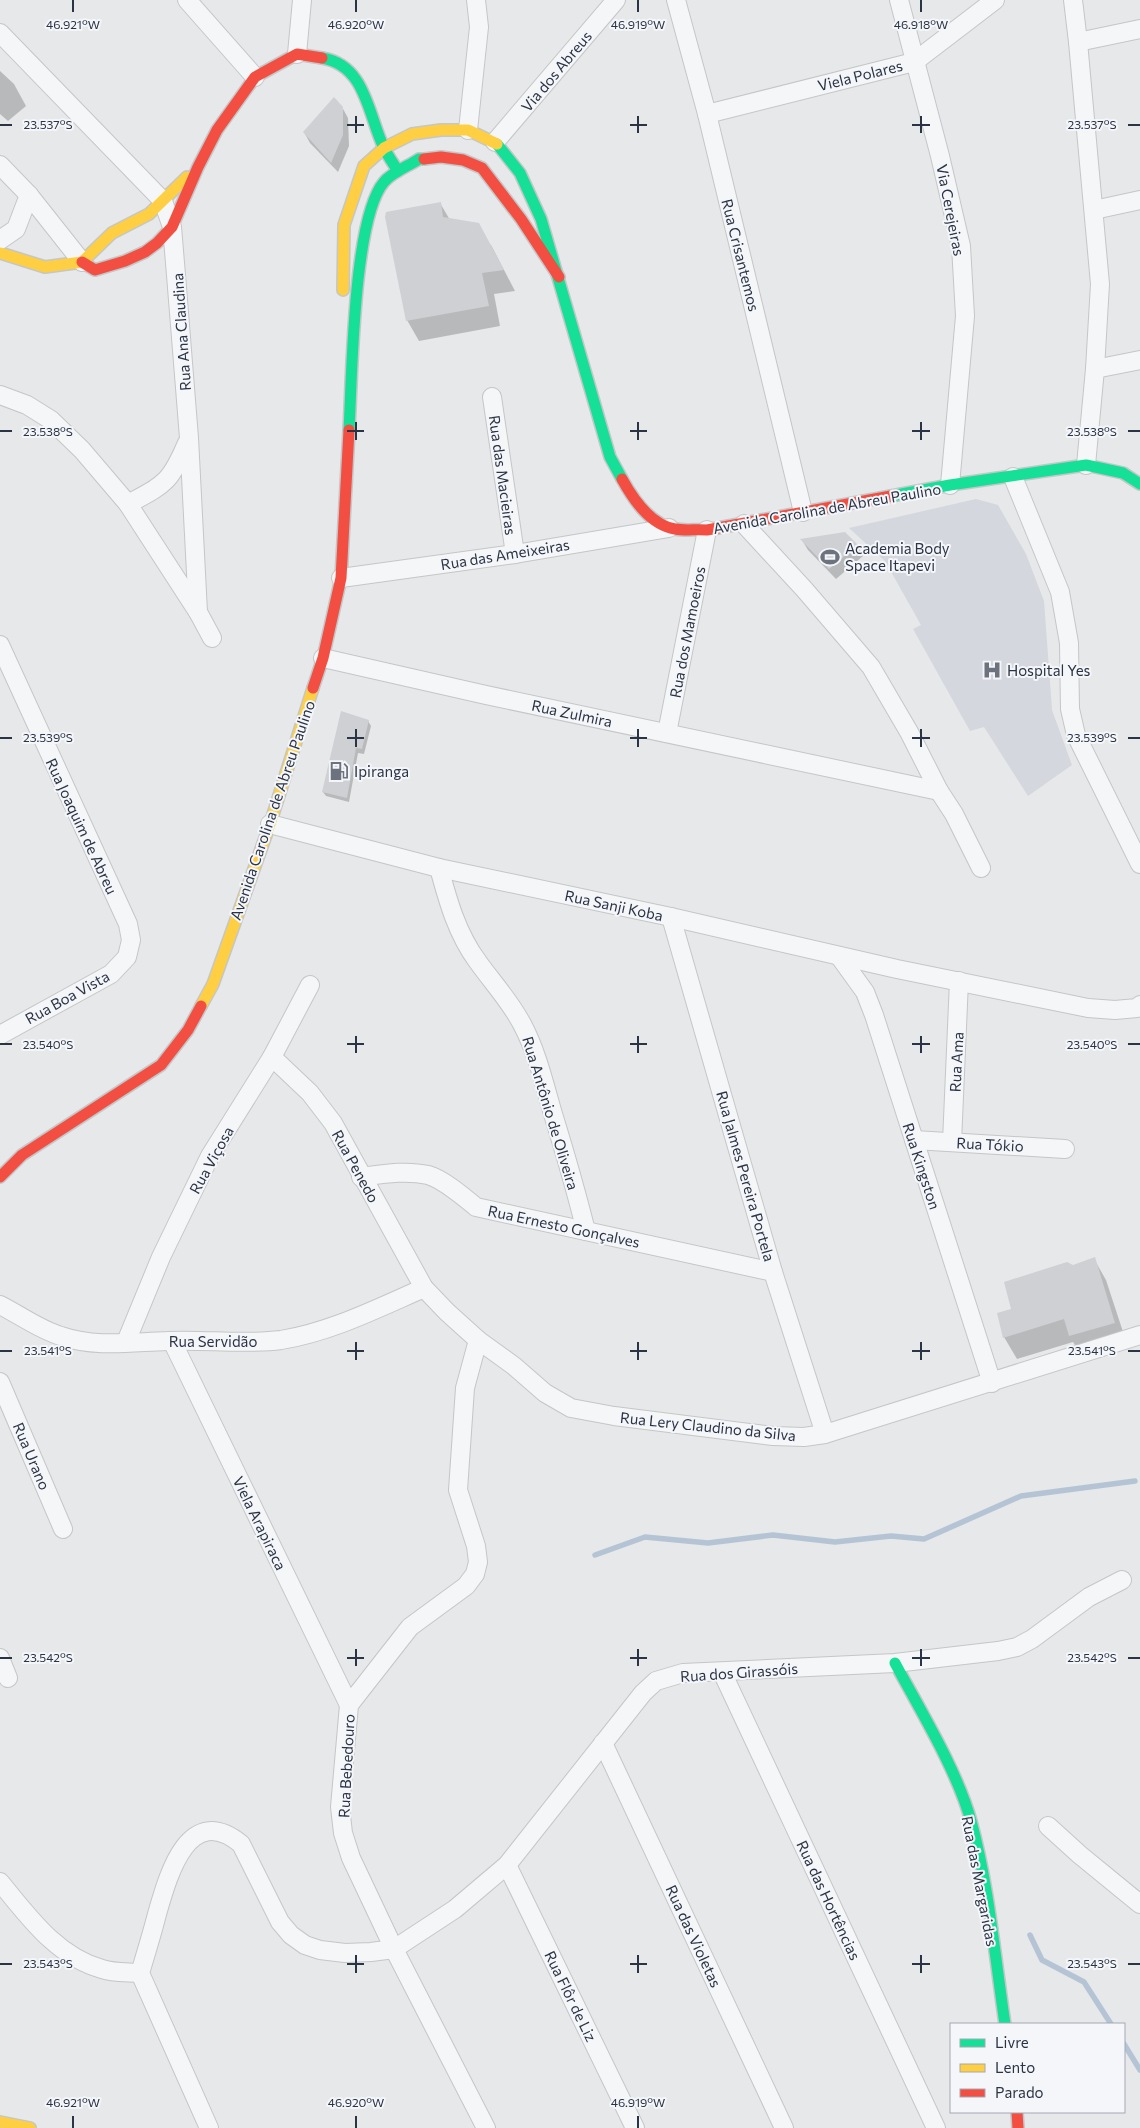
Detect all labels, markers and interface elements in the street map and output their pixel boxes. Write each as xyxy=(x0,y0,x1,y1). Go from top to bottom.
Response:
text: 46.921°W xyxy=(46,17,100,31)
text: 46.920°W xyxy=(328,17,384,31)
text: 46.919°W xyxy=(611,17,665,31)
text: 46.918°W xyxy=(894,17,948,31)
street label: Via dos Abreus xyxy=(517,27,595,115)
street label: Viela Polares xyxy=(816,56,904,94)
text: 23.537°S xyxy=(24,117,72,131)
text: 23.537°S xyxy=(1068,117,1116,131)
street label: Via Cerejeiras xyxy=(933,163,969,257)
street label: Rua Crisantemos xyxy=(718,197,764,313)
street label: Rua Ana Claudina xyxy=(168,273,194,391)
street label: Rua das Macieiras xyxy=(486,414,520,536)
text: 23.538°S xyxy=(23,424,73,438)
text: 23.538°S xyxy=(1067,424,1117,438)
street label: Avenida Carolina de Abreu Paulino xyxy=(712,479,942,537)
street label: Rua das Ameixeiras xyxy=(439,535,571,573)
place label: Academia Body Space Itapevi xyxy=(845,539,950,574)
sports icon: Academia Body Space Itapevi xyxy=(819,546,841,568)
street label: Rua dos Mamoeiros xyxy=(665,565,709,699)
hospital icon: Hospital Yes xyxy=(981,659,1003,681)
place label: Hospital Yes xyxy=(1007,661,1091,679)
street label: Rua Zulmira xyxy=(530,696,614,730)
street label: Avenida Carolina de Abreu Paulino xyxy=(226,698,318,922)
text: 23.539°S xyxy=(23,730,73,744)
text: 23.539°S xyxy=(1067,730,1117,744)
street label: Rua Joaquim de Abreu xyxy=(43,755,121,897)
fuel station icon: Ipiranga xyxy=(328,760,350,782)
place label: Ipiranga xyxy=(354,762,409,780)
street label: Rua Sanji Koba xyxy=(563,886,665,924)
street label: Rua Boa Vista xyxy=(22,966,112,1028)
street label: Rua Ama xyxy=(945,1031,967,1093)
street label: Rua Antônio de Oliveira xyxy=(519,1034,583,1192)
text: 23.540°S xyxy=(23,1037,73,1051)
text: 23.540°S xyxy=(1067,1037,1117,1051)
street label: Rua Jalmes Pereira Portela xyxy=(713,1089,779,1263)
street label: Rua Kingston xyxy=(900,1120,944,1212)
street label: Rua Viçosa xyxy=(185,1123,237,1197)
street label: Rua Penedo xyxy=(329,1127,383,1205)
street label: Rua Tókio xyxy=(956,1133,1024,1155)
street label: Rua Ernesto Gonçalves xyxy=(486,1201,642,1251)
street label: Rua Servidão xyxy=(169,1332,257,1350)
text: 23.541°S xyxy=(24,1343,72,1357)
text: 23.541°S xyxy=(1068,1343,1116,1357)
street label: Rua Lery Claudino da Silva xyxy=(619,1408,797,1444)
street label: Rua Urano xyxy=(10,1420,54,1492)
street label: Viela Arapiraca xyxy=(229,1473,291,1573)
text: 23.542°S xyxy=(23,1650,73,1664)
text: 23.542°S xyxy=(1067,1650,1117,1664)
street label: Rua dos Girassóis xyxy=(679,1659,799,1685)
street label: Rua Bebedouro xyxy=(334,1713,358,1818)
street label: Rua das Margaridas xyxy=(959,1814,1001,1948)
street label: Rua das Hortências xyxy=(793,1837,865,1963)
street label: Rua das Violetas xyxy=(662,1882,726,1990)
street label: Rua Flôr de Liz xyxy=(541,1948,601,2044)
text: 23.543°S xyxy=(23,1956,73,1970)
text: 23.543°S xyxy=(1067,1956,1117,1970)
legend xyxy=(950,2023,1125,2113)
text: Livre xyxy=(995,2033,1029,2051)
text: Lento xyxy=(995,2058,1035,2076)
text: Parado xyxy=(995,2083,1044,2101)
text: 46.921°W xyxy=(46,2095,100,2109)
text: 46.920°W xyxy=(328,2095,384,2109)
text: 46.919°W xyxy=(611,2095,665,2109)

